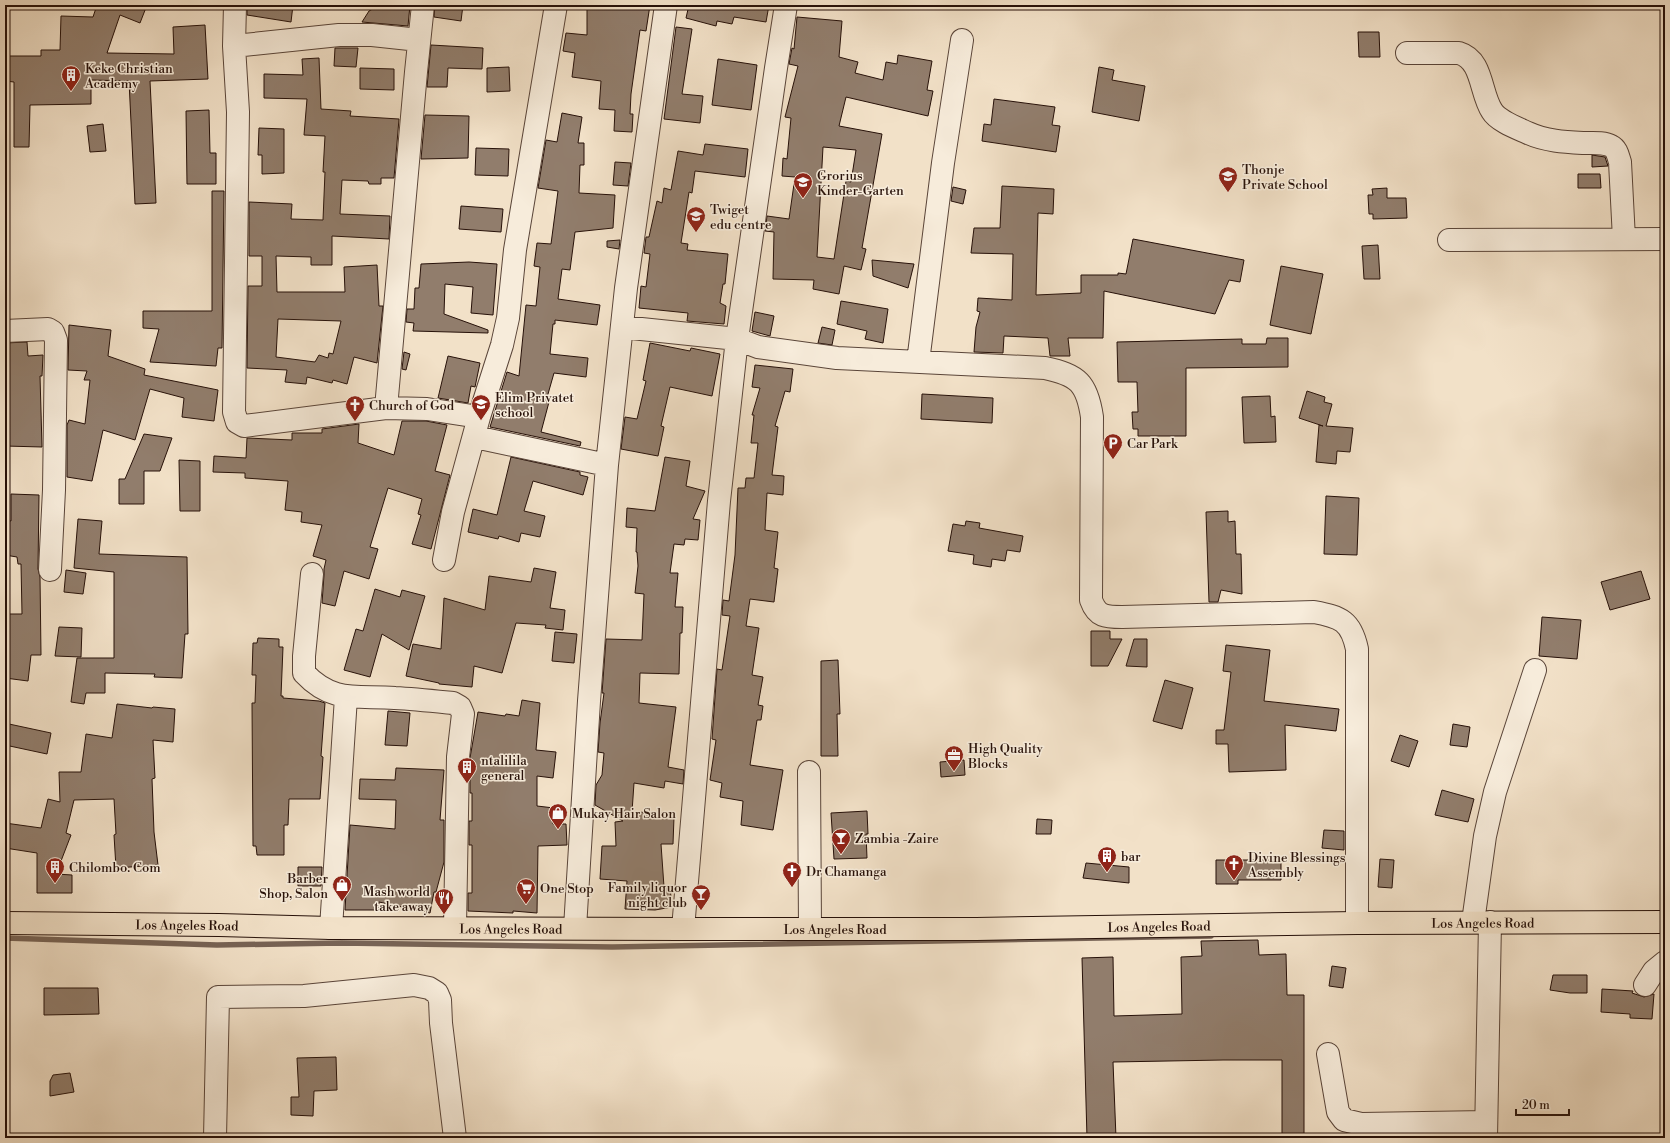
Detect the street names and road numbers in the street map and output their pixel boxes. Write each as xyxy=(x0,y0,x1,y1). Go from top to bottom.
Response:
street label: Los Angeles Road xyxy=(1431,915,1535,932)
street label: Los Angeles Road xyxy=(135,917,239,935)
street label: Los Angeles Road xyxy=(1107,918,1211,936)
street label: Los Angeles Road xyxy=(459,921,563,938)
street label: Los Angeles Road xyxy=(783,922,887,938)

